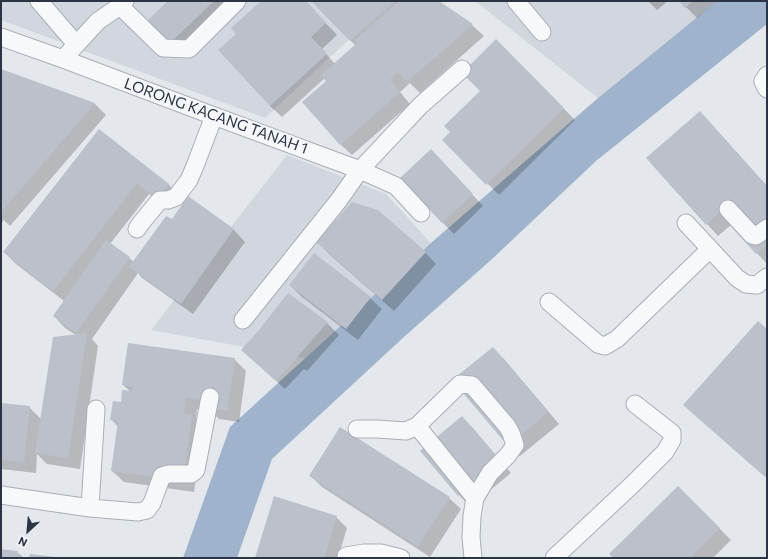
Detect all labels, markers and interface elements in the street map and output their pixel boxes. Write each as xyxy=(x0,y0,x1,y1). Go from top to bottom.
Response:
street label: LORONG KACANG TANAH 1 xyxy=(122,74,310,158)
north arrow xyxy=(8,511,48,551)
text: N xyxy=(16,535,29,550)

